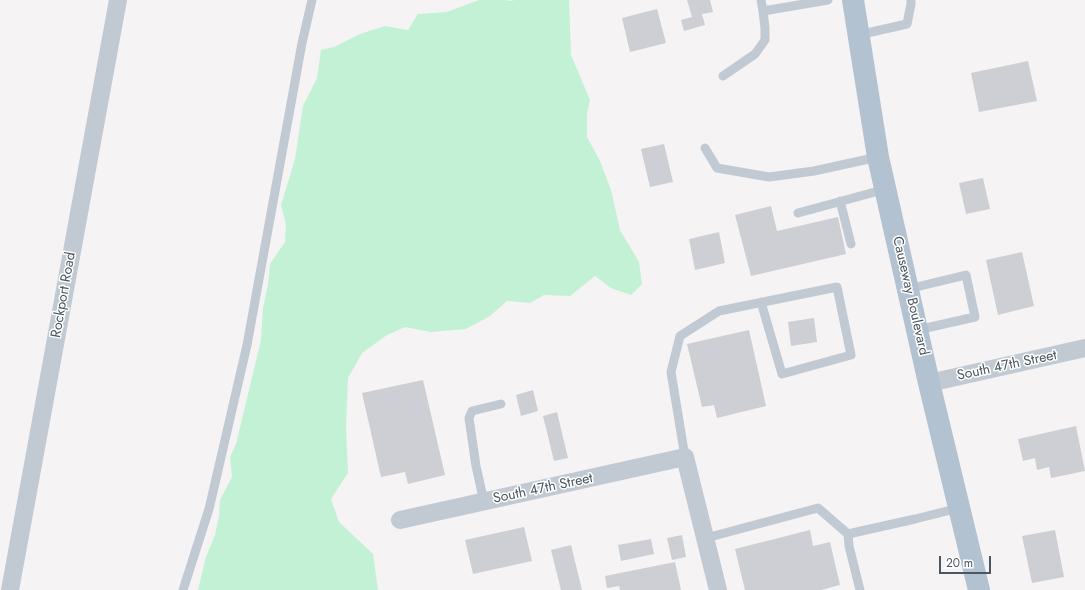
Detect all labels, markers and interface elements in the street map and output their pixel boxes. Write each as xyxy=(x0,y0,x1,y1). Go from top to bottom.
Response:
street label: Causeway Boulevard xyxy=(888,235,932,357)
street label: Rockport Road xyxy=(48,251,80,339)
street label: South 47th Street xyxy=(956,347,1058,385)
street label: South 47th Street xyxy=(492,470,594,508)
scale bar xyxy=(941,548,993,574)
text: 20 m xyxy=(946,554,973,572)

